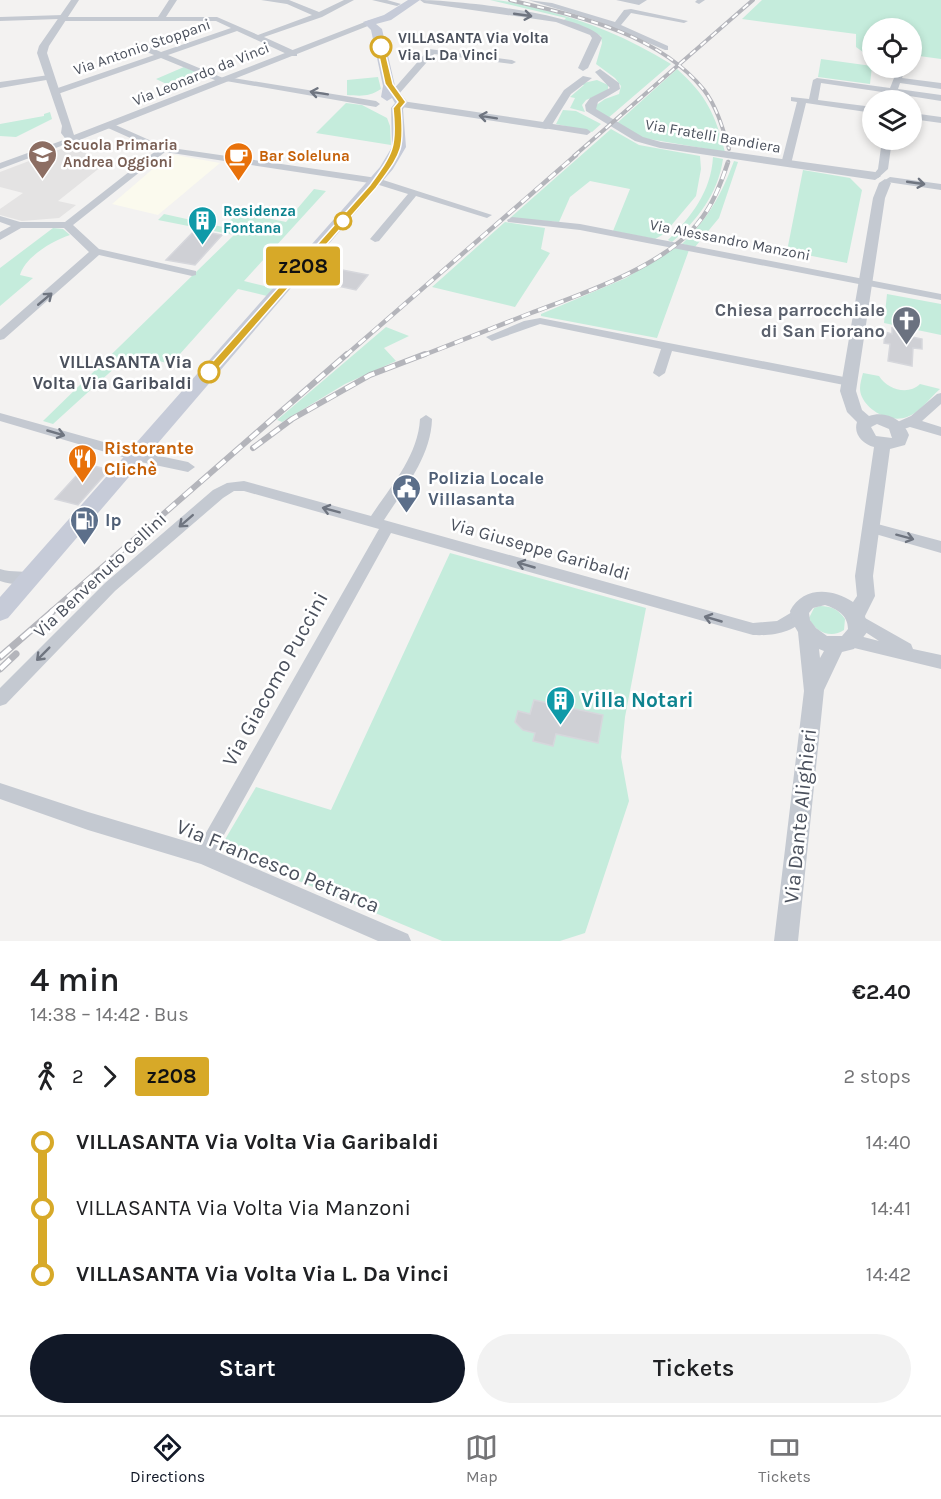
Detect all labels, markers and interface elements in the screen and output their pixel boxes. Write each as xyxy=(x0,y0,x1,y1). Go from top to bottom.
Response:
one-way arrow xyxy=(513,9,533,20)
street label: Via Antonio Stoppani xyxy=(71,15,213,79)
map controls xyxy=(862,18,922,150)
button: locate xyxy=(862,18,922,78)
place label: VILLASANTA Via Volta Via L. Da Vinci xyxy=(398,29,549,64)
marker: VILLASANTA Via Volta Via L. Da Vinci xyxy=(370,36,392,58)
street label: Via Leonardo da Vinci xyxy=(130,38,272,110)
one-way arrow xyxy=(310,88,329,99)
button: layers xyxy=(862,90,922,150)
one-way arrow xyxy=(479,112,498,123)
street label: Via Fratelli Bandiera xyxy=(644,115,782,157)
place label: Scuola Primaria Andrea Oggioni xyxy=(63,136,178,171)
school or university icon: Scuola Primaria Andrea Oggioni xyxy=(26,138,58,180)
cafe icon: Bar Soleluna xyxy=(222,140,254,182)
place label: Bar Soleluna xyxy=(259,147,350,165)
one-way arrow xyxy=(905,178,925,189)
place label: Residenza Fontana xyxy=(223,202,296,237)
building icon: Residenza Fontana xyxy=(186,204,218,246)
unlabelled marker xyxy=(334,212,352,230)
street label: Via Alessandro Manzoni xyxy=(648,216,812,264)
line badge: z208 xyxy=(261,246,345,286)
text: z208 xyxy=(278,254,328,278)
one-way arrow xyxy=(37,292,53,305)
place label: Chiesa parrocchiale di San Fiorano xyxy=(715,299,885,342)
church icon: Chiesa parrocchiale di San Fiorano xyxy=(890,304,922,346)
place label: VILLASANTA Via Volta Via Garibaldi xyxy=(32,351,192,394)
marker: VILLASANTA Via Volta Via Garibaldi xyxy=(198,361,220,383)
one-way arrow xyxy=(46,428,65,439)
place label: Ristorante Clichè xyxy=(104,437,194,480)
restaurant icon: Ristorante Clichè xyxy=(67,442,99,484)
place label: Polizia Locale Villasanta xyxy=(428,467,544,510)
public building icon: Polizia Locale Villasanta xyxy=(391,472,423,514)
fuel station icon: Ip xyxy=(68,504,100,546)
one-way arrow xyxy=(322,504,341,516)
street label: Via Benvenuto Cellini xyxy=(29,508,171,642)
place label: Ip xyxy=(105,509,121,531)
street label: Via Giuseppe Garibaldi xyxy=(448,513,632,585)
one-way arrow xyxy=(179,514,194,528)
one-way arrow xyxy=(896,532,915,543)
one-way arrow xyxy=(517,559,536,570)
street label: Via Giacomo Puccini xyxy=(217,588,333,770)
one-way arrow xyxy=(704,613,723,624)
one-way arrow xyxy=(36,646,51,661)
building icon: Villa Notari xyxy=(544,684,576,726)
place label: Villa Notari xyxy=(581,688,694,712)
street label: Via Dante Alighieri xyxy=(779,727,821,905)
street label: Via Francesco Petrarca xyxy=(173,814,383,918)
text: 4 min xyxy=(30,961,120,999)
text: €2.40 xyxy=(852,979,911,1005)
text: 14:38 – 14:42 · Bus xyxy=(30,1003,189,1026)
icon: walk xyxy=(30,1060,63,1093)
icon: forward xyxy=(93,1060,126,1093)
text: z208 xyxy=(147,1064,197,1088)
text: 2 xyxy=(72,1065,84,1088)
text: 2 stops xyxy=(844,1065,911,1088)
text: VILLASANTA Via Volta Via Garibaldi xyxy=(76,1129,439,1155)
text: 14:40 xyxy=(866,1131,911,1154)
text: VILLASANTA Via Volta Via Manzoni xyxy=(76,1195,411,1221)
text: 14:41 xyxy=(871,1197,911,1220)
text: VILLASANTA Via Volta Via L. Da Vinci xyxy=(76,1261,449,1287)
text: 14:42 xyxy=(866,1263,911,1286)
button: Start xyxy=(30,1334,465,1403)
button: Tickets xyxy=(477,1334,911,1403)
tab: Directions xyxy=(130,1431,205,1486)
tab: Map xyxy=(465,1431,498,1486)
tab: Tickets xyxy=(758,1431,811,1486)

